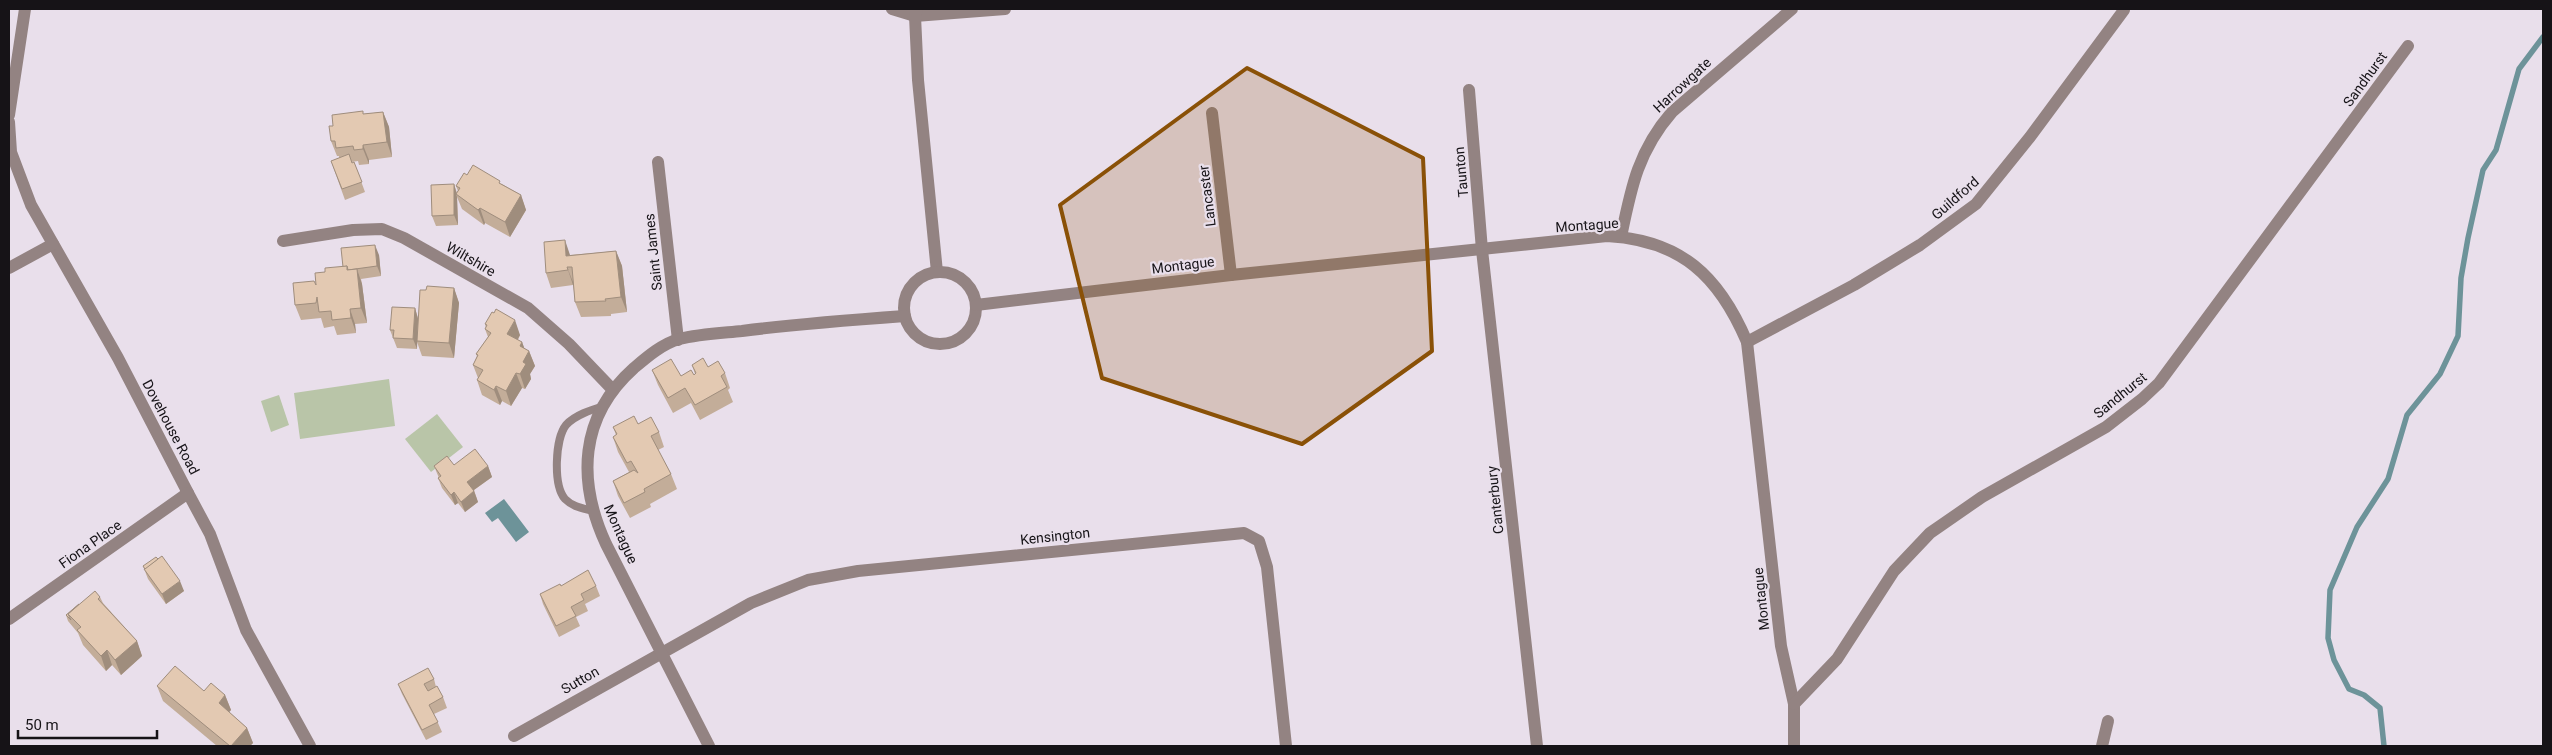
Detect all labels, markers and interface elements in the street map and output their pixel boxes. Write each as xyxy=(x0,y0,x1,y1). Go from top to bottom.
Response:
street label: Sandhurst xyxy=(2340,48,2390,109)
street label: Harrowgate xyxy=(1650,54,1714,116)
street label: Taunton xyxy=(1451,146,1471,198)
street label: Lancaster xyxy=(1195,164,1219,228)
street label: Guildford xyxy=(1928,173,1982,223)
street label: Saint James xyxy=(641,213,665,291)
street label: Montague xyxy=(1555,215,1619,235)
street label: Wiltshire xyxy=(444,239,498,279)
street label: Montague xyxy=(1151,253,1215,277)
street label: Sandhurst xyxy=(2090,369,2150,421)
street label: Dovehouse Road xyxy=(139,377,203,477)
street label: Canterbury xyxy=(1483,465,1507,535)
street label: Montague xyxy=(601,502,641,566)
street label: Fiona Place xyxy=(56,517,124,571)
street label: Kensington xyxy=(1019,524,1091,548)
street label: Montague xyxy=(1750,567,1772,631)
street label: Sutton xyxy=(558,663,602,697)
scale bar xyxy=(18,708,156,740)
text: 50 m xyxy=(25,716,59,734)

